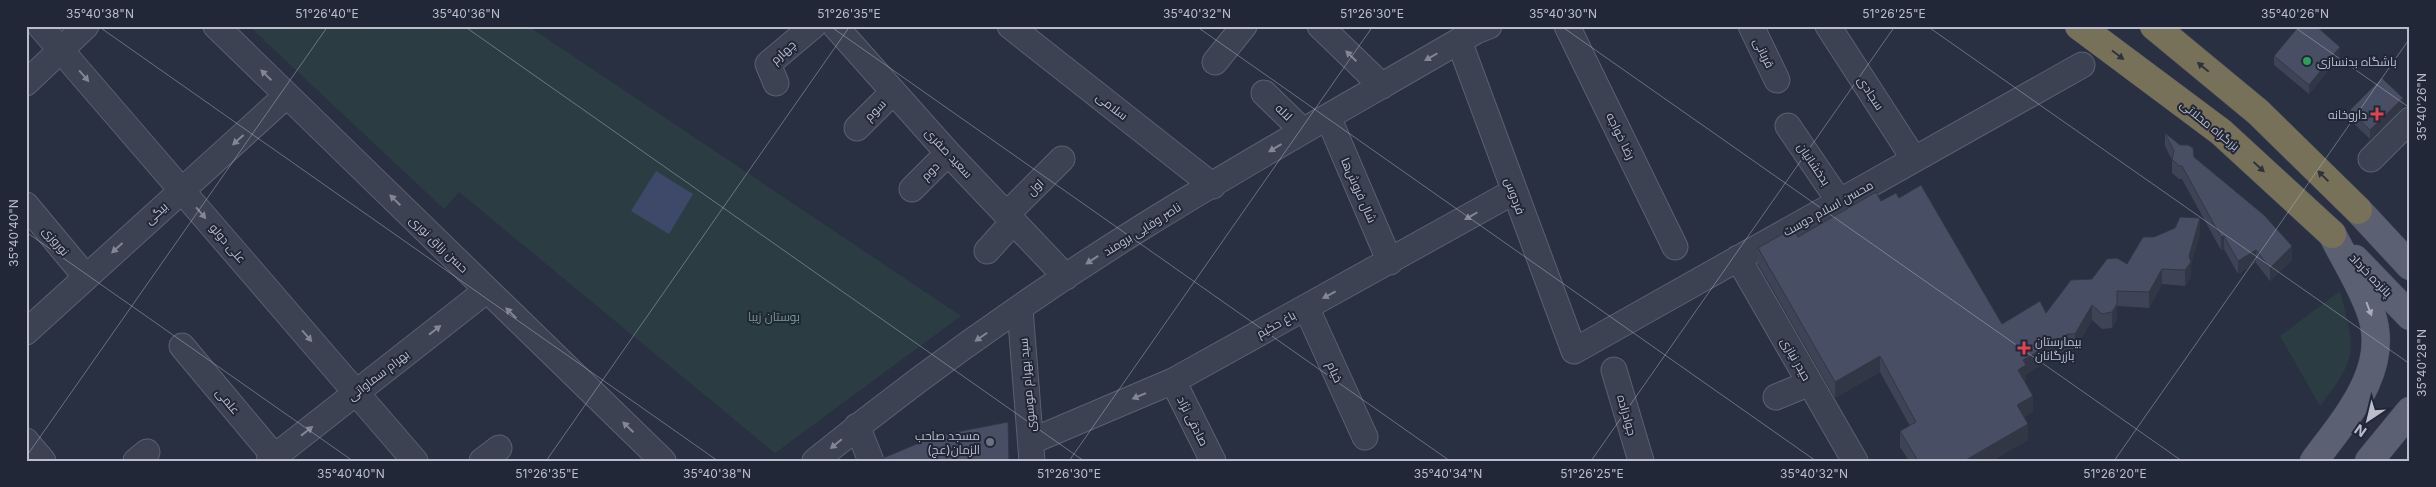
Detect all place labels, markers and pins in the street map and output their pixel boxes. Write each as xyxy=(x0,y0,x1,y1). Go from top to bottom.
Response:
place label: باشگاه بدنسازی xyxy=(2317,54,2397,69)
marker: باشگاه بدنسازی xyxy=(2301,55,2313,67)
place label: داروخانه xyxy=(2328,107,2367,122)
marker: داروخانه xyxy=(2371,108,2383,120)
place label: بیمارستان بازرگانان xyxy=(2035,334,2082,363)
marker: بیمارستان بازرگانان xyxy=(2017,341,2031,355)
place label: مسجد صاحب الزمان(عج) xyxy=(915,428,980,458)
marker: مسجد صاحب الزمان(عج) xyxy=(984,436,996,448)

